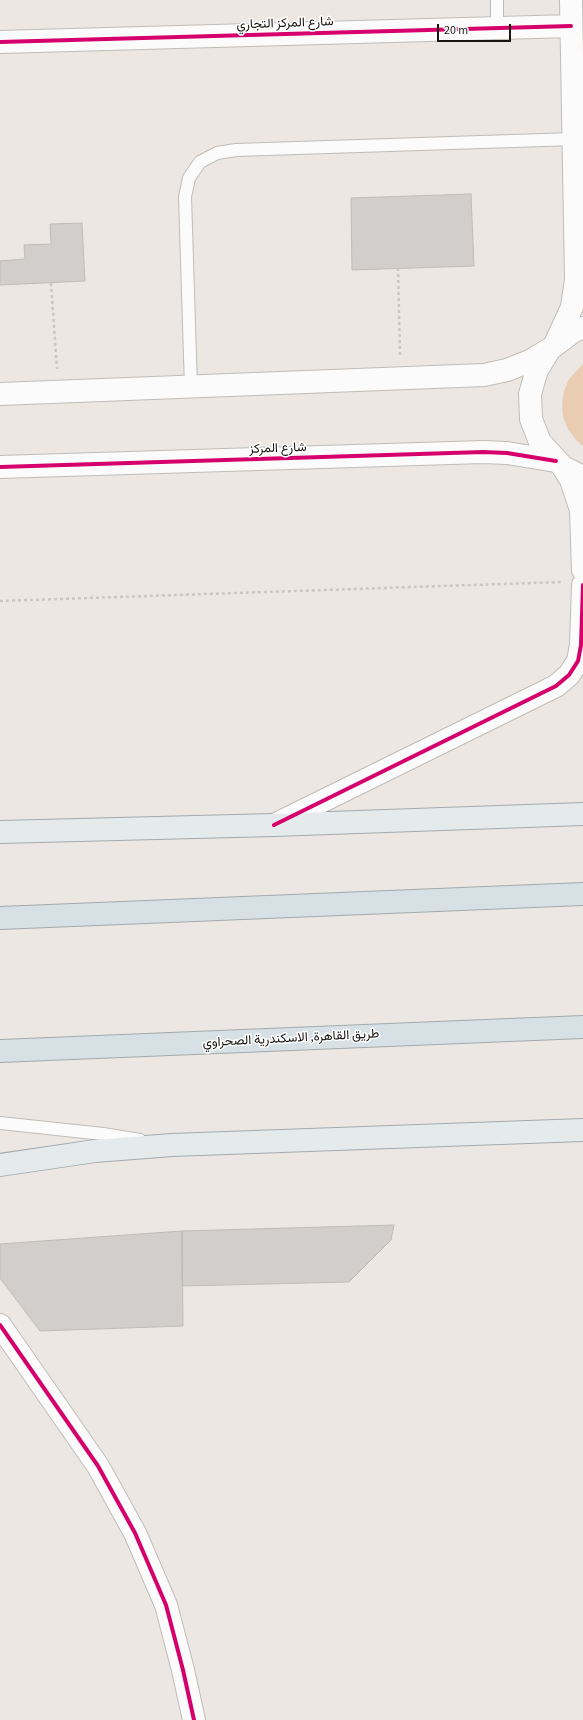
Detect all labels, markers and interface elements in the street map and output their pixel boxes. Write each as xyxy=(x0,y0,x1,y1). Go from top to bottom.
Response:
street label: شارع المركز التجاري xyxy=(236,15,334,33)
scale bar xyxy=(439,16,513,42)
text: 20 m xyxy=(444,22,468,39)
street label: شارع المركز xyxy=(249,440,307,458)
street label: طريق القاهرة, الاسكندرية الصحراوي xyxy=(202,1027,380,1051)

